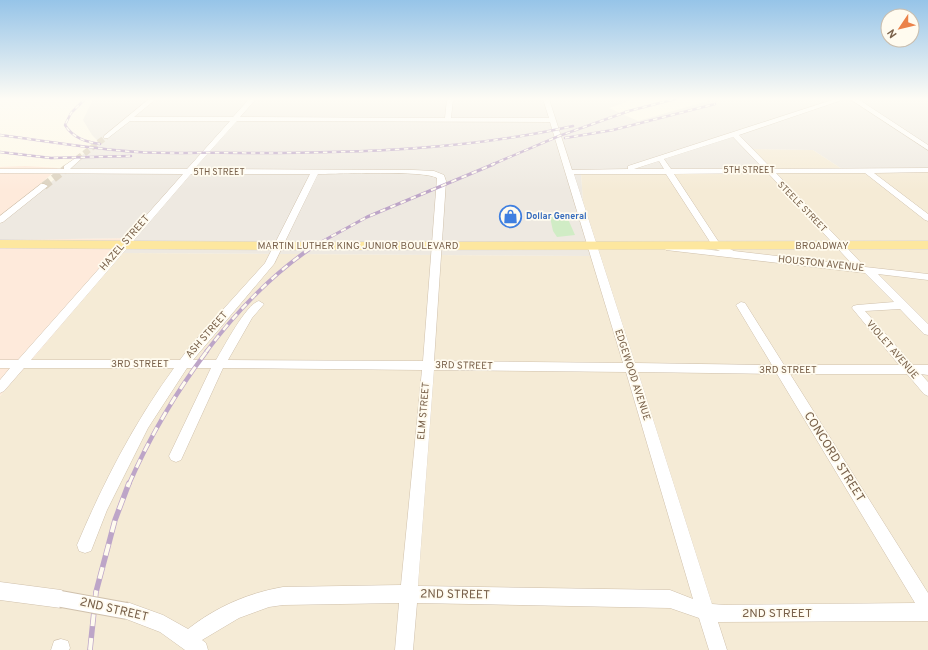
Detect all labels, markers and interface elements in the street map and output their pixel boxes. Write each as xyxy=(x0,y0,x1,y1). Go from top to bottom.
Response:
north arrow xyxy=(880,8,920,48)
text: N xyxy=(885,26,901,40)
street label: 5TH STREET xyxy=(723,165,775,176)
street label: 5TH STREET xyxy=(193,167,245,178)
street label: STEELE STREET xyxy=(775,179,829,235)
shop icon: Dollar General xyxy=(497,203,523,229)
place label: Dollar General xyxy=(526,211,587,222)
street label: HAZEL STREET xyxy=(97,212,153,274)
street label: MARTIN LUTHER KING JUNIOR BOULEVARD xyxy=(258,240,459,253)
street label: BROADWAY xyxy=(795,240,849,253)
street label: HOUSTON AVENUE xyxy=(777,253,865,275)
street label: ASH STREET xyxy=(183,309,231,361)
street label: VIOLET AVENUE xyxy=(863,318,921,382)
street label: EDGEWOOD AVENUE xyxy=(611,328,653,422)
street label: 3RD STREET xyxy=(111,358,169,371)
street label: 3RD STREET xyxy=(435,359,493,373)
street label: 3RD STREET xyxy=(759,364,817,377)
street label: ELM STREET xyxy=(415,381,433,440)
street label: CONCORD STREET xyxy=(800,409,868,505)
street label: 2ND STREET xyxy=(420,586,490,604)
street label: 2ND STREET xyxy=(78,594,150,626)
street label: 2ND STREET xyxy=(742,606,812,622)

